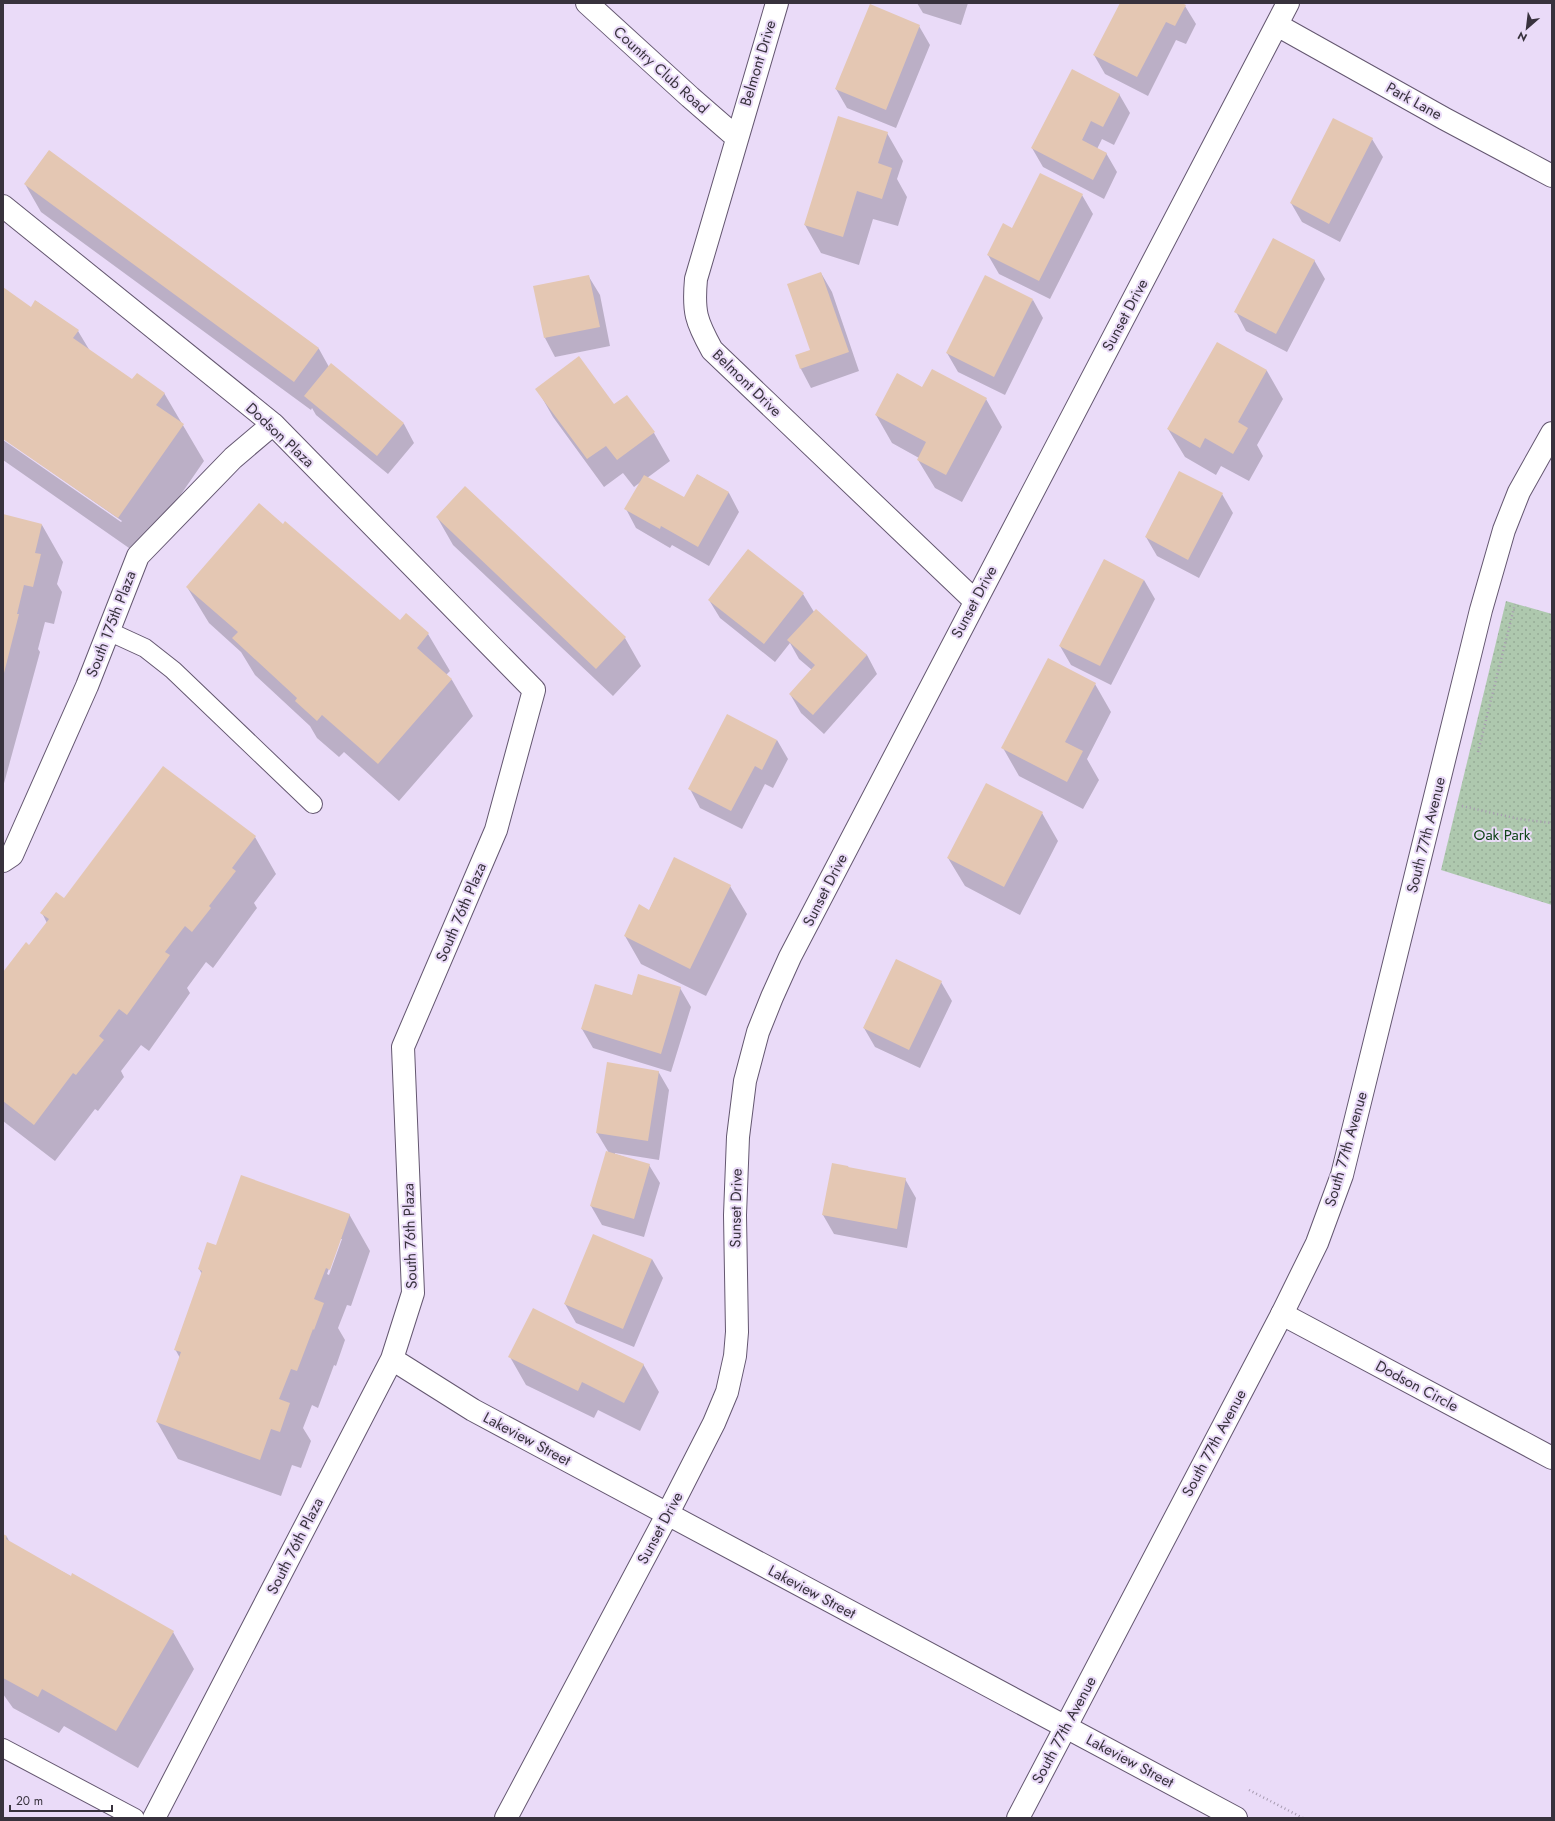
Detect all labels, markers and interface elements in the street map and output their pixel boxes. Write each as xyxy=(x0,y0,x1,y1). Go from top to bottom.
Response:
north arrow xyxy=(1507,8,1547,48)
street label: Belmont Drive xyxy=(735,17,782,109)
street label: Country Club Road xyxy=(608,21,714,119)
text: N xyxy=(1515,28,1530,46)
street label: Park Lane xyxy=(1382,77,1446,125)
street label: Sunset Drive xyxy=(1097,275,1153,355)
street label: Belmont Drive xyxy=(707,344,787,422)
street label: Dodson Plaza xyxy=(241,397,319,473)
street label: Sunset Drive xyxy=(946,562,1002,642)
street label: South 175th Plaza xyxy=(81,568,141,680)
street label: South 77th Avenue xyxy=(1401,774,1451,895)
park label: Oak Park xyxy=(1474,824,1531,846)
street label: Sunset Drive xyxy=(797,849,853,930)
street label: South 76th Plaza xyxy=(430,859,492,965)
street label: South 77th Avenue xyxy=(1319,1089,1373,1209)
street label: Sunset Drive xyxy=(724,1168,748,1248)
street label: South 76th Plaza xyxy=(397,1183,423,1289)
street label: Dodson Circle xyxy=(1372,1355,1463,1417)
street label: South 77th Avenue xyxy=(1176,1385,1252,1501)
street label: Lakeview Street xyxy=(479,1407,575,1472)
street label: Sunset Drive xyxy=(632,1488,688,1568)
street label: South 76th Plaza xyxy=(261,1494,329,1598)
street label: Lakeview Street xyxy=(764,1560,860,1625)
street label: South 77th Avenue xyxy=(1026,1672,1102,1788)
street label: Lakeview Street xyxy=(1082,1729,1178,1794)
scale bar xyxy=(10,1787,112,1813)
text: 20 m xyxy=(16,1792,43,1810)

